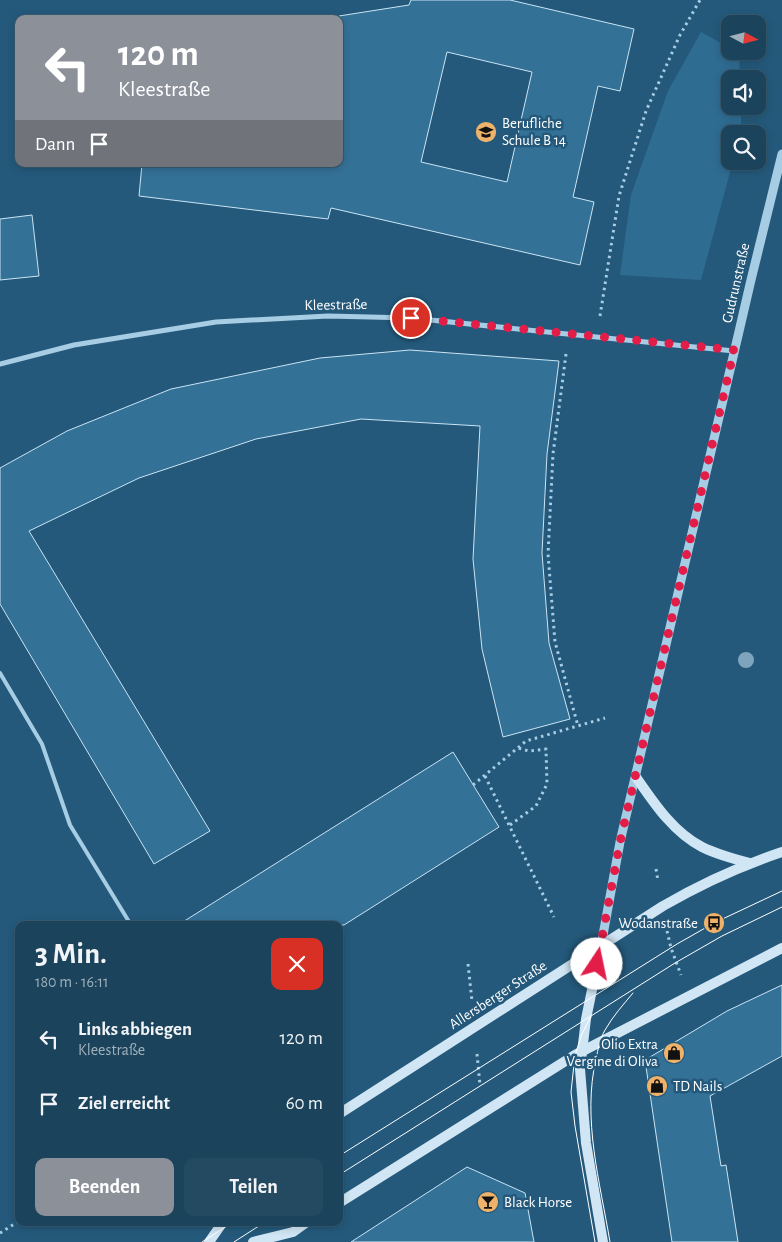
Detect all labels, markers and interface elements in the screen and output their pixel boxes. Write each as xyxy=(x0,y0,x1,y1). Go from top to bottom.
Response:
north arrow xyxy=(721,15,766,60)
map controls xyxy=(721,15,766,170)
icon: left xyxy=(35,35,100,100)
text: 120 m xyxy=(118,37,199,72)
button: sound xyxy=(721,70,766,115)
text: Kleestraße xyxy=(118,78,210,100)
place label: Berufliche Schule B 14 xyxy=(502,116,566,148)
school or university icon: Berufliche Schule B 14 xyxy=(474,120,498,144)
button: search xyxy=(721,125,766,170)
icon: arrive xyxy=(85,130,113,158)
text: Dann xyxy=(35,135,75,154)
street label: Gudrunstraße xyxy=(720,242,752,324)
street label: Kleestraße xyxy=(304,297,368,313)
pin xyxy=(390,297,432,339)
icon: arrive xyxy=(397,304,425,332)
bus stop icon: Wodanstraße xyxy=(702,911,726,935)
place label: Wodanstraße xyxy=(618,916,698,931)
position arrow xyxy=(570,937,622,989)
button: close xyxy=(271,938,323,990)
text: 3 Min. xyxy=(35,939,107,969)
street label: Allersberger Straße xyxy=(446,958,550,1032)
text: 180 m · 16:11 xyxy=(35,974,109,990)
text: Links abbiegen xyxy=(78,1020,192,1039)
icon: left xyxy=(35,1025,63,1053)
text: 120 m xyxy=(279,1029,323,1048)
place label: Olio Extra Vergine di Oliva xyxy=(567,1037,658,1069)
shop icon: Olio Extra Vergine di Oliva xyxy=(662,1041,686,1065)
text: Kleestraße xyxy=(78,1042,145,1058)
shop icon: TD Nails xyxy=(645,1074,669,1098)
place label: TD Nails xyxy=(673,1079,722,1094)
icon: arrive xyxy=(35,1090,63,1118)
text: Ziel erreicht xyxy=(78,1094,170,1113)
text: 60 m xyxy=(286,1094,323,1113)
button: Beenden xyxy=(35,1158,174,1216)
button: Teilen xyxy=(184,1158,323,1216)
bar icon: Black Horse xyxy=(476,1190,500,1214)
place label: Black Horse xyxy=(504,1195,572,1210)

